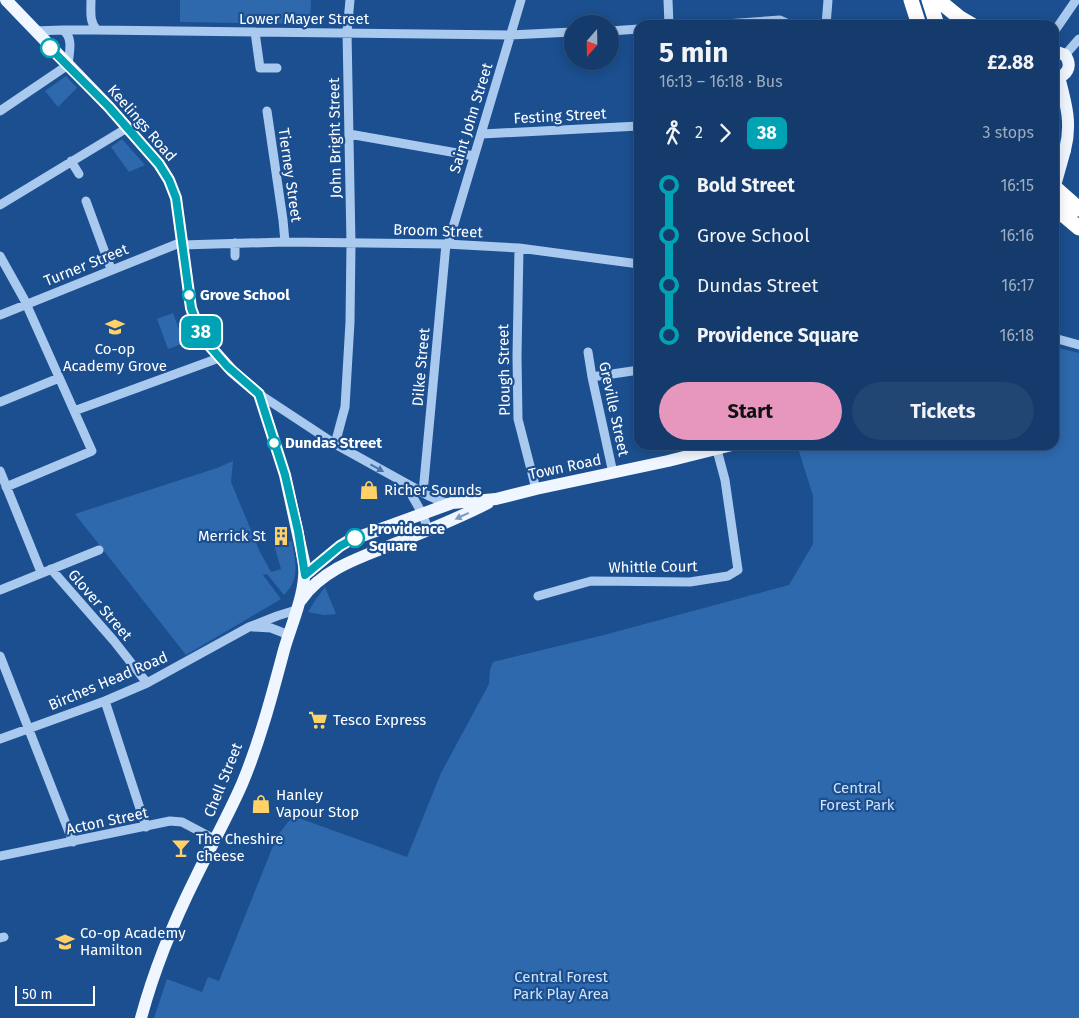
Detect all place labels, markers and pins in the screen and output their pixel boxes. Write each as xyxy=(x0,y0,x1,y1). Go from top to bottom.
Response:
unlabelled marker xyxy=(40,38,60,58)
place label: Grove School xyxy=(200,286,290,304)
marker: Grove School xyxy=(182,288,196,302)
school or university icon: Co-op Academy Grove xyxy=(104,316,126,338)
place label: Co-op Academy Grove xyxy=(63,340,167,375)
place label: Dundas Street xyxy=(285,434,382,452)
marker: Dundas Street xyxy=(267,436,281,450)
shop icon: Richer Sounds xyxy=(358,479,380,501)
place label: Richer Sounds xyxy=(384,481,482,499)
place label: Providence Square xyxy=(369,520,445,555)
building icon: Merrick St xyxy=(270,525,292,547)
place label: Merrick St xyxy=(198,527,267,545)
marker: Providence Square xyxy=(345,528,365,548)
supermarket icon: Tesco Express xyxy=(307,709,329,731)
place label: Tesco Express xyxy=(333,711,426,729)
place label: Hanley Vapour Stop xyxy=(276,786,359,821)
shop icon: Hanley Vapour Stop xyxy=(250,793,272,815)
place label: The Cheshire Cheese xyxy=(196,830,283,865)
bar icon: The Cheshire Cheese xyxy=(170,837,192,859)
place label: Co-op Academy Hamilton xyxy=(80,924,186,959)
school or university icon: Co-op Academy Hamilton xyxy=(54,931,76,953)

